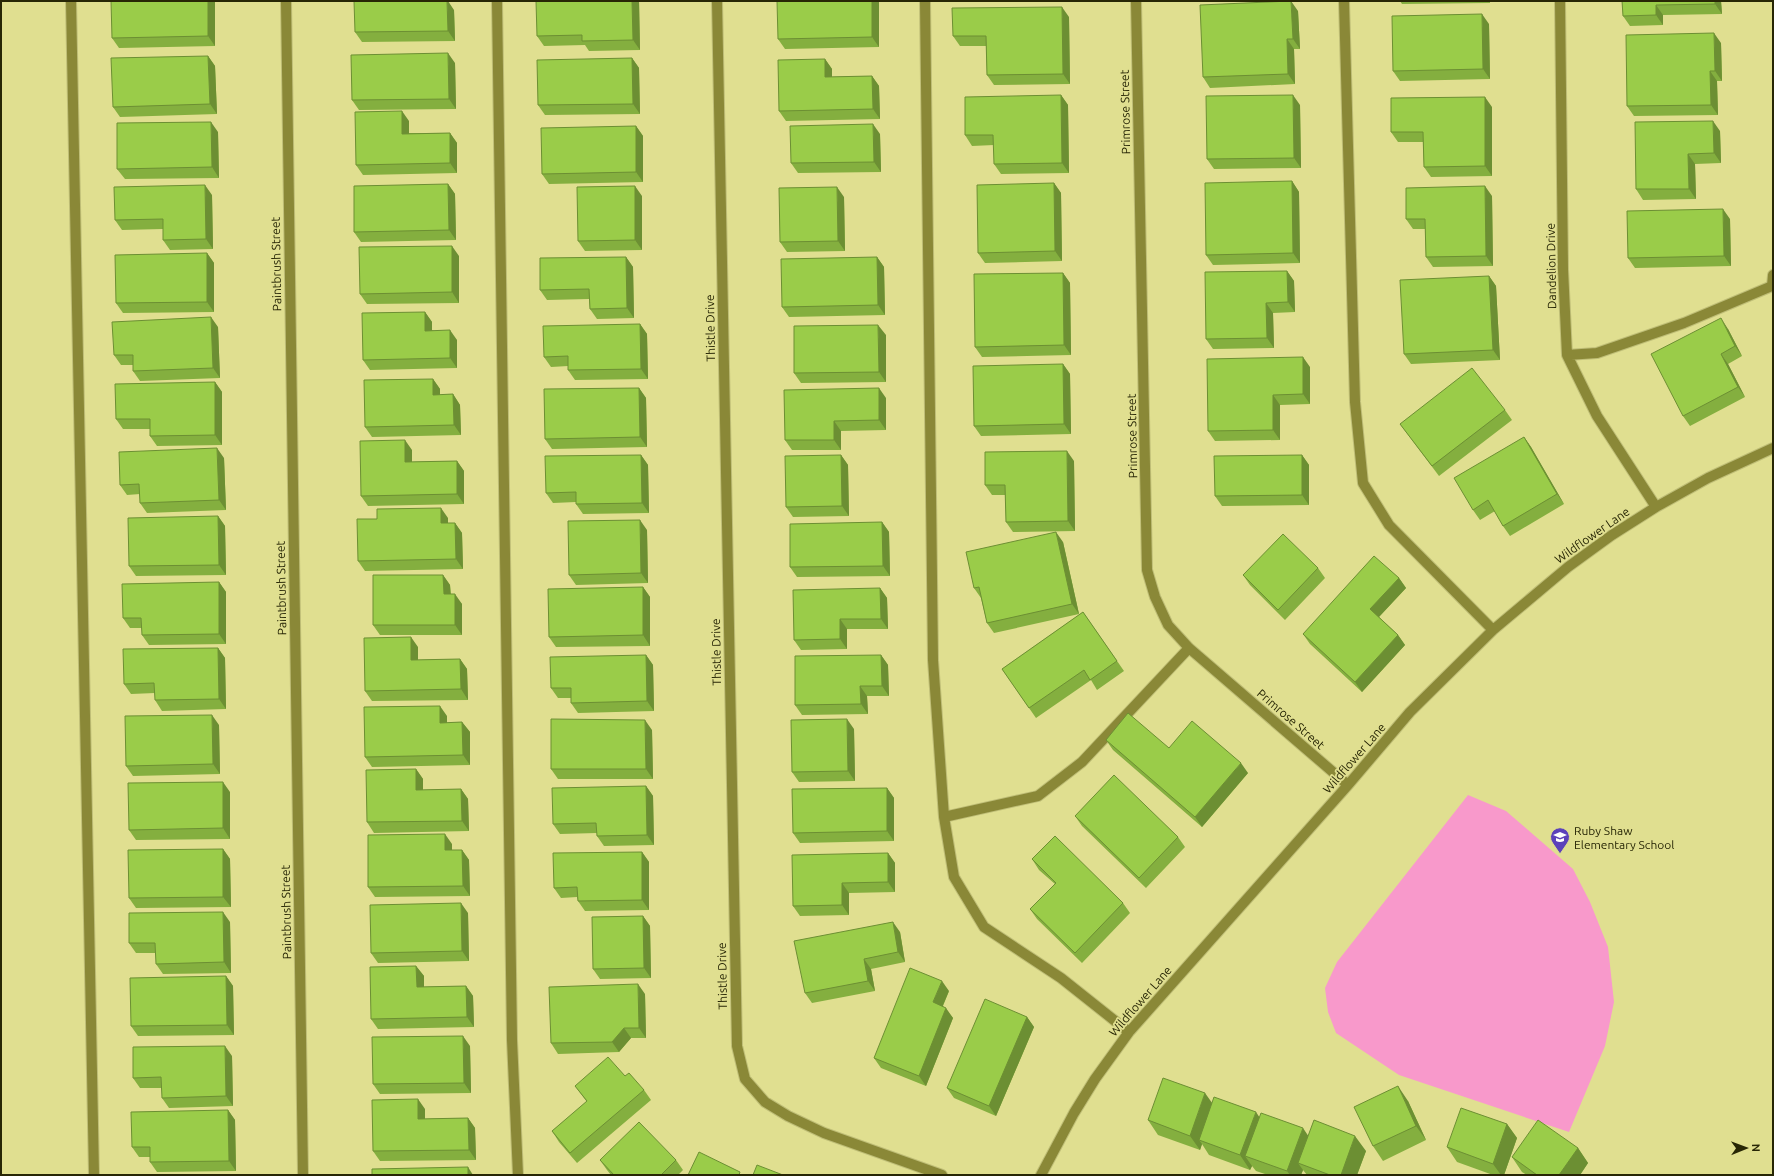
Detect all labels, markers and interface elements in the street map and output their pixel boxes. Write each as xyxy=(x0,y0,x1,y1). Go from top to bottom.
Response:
street label: Primrose Street xyxy=(1118,69,1132,154)
street label: Paintbrush Street xyxy=(269,216,283,311)
street label: Dandelion Drive xyxy=(1544,223,1558,309)
street label: Thistle Drive xyxy=(703,294,717,362)
street label: Primrose Street xyxy=(1125,393,1139,478)
street label: Wildflower Lane xyxy=(1552,504,1632,566)
street label: Paintbrush Street xyxy=(274,540,288,635)
street label: Thistle Drive xyxy=(709,618,723,686)
street label: Primrose Street xyxy=(1255,686,1327,752)
street label: Wildflower Lane xyxy=(1320,720,1388,796)
place label: Ruby Shaw Elementary School xyxy=(1574,824,1674,851)
school or university icon: Ruby Shaw Elementary School xyxy=(1549,826,1571,854)
street label: Paintbrush Street xyxy=(279,864,293,959)
street label: Thistle Drive xyxy=(715,942,729,1010)
street label: Wildflower Lane xyxy=(1106,963,1174,1039)
north arrow xyxy=(1726,1128,1766,1168)
text: N xyxy=(1750,1144,1762,1152)

